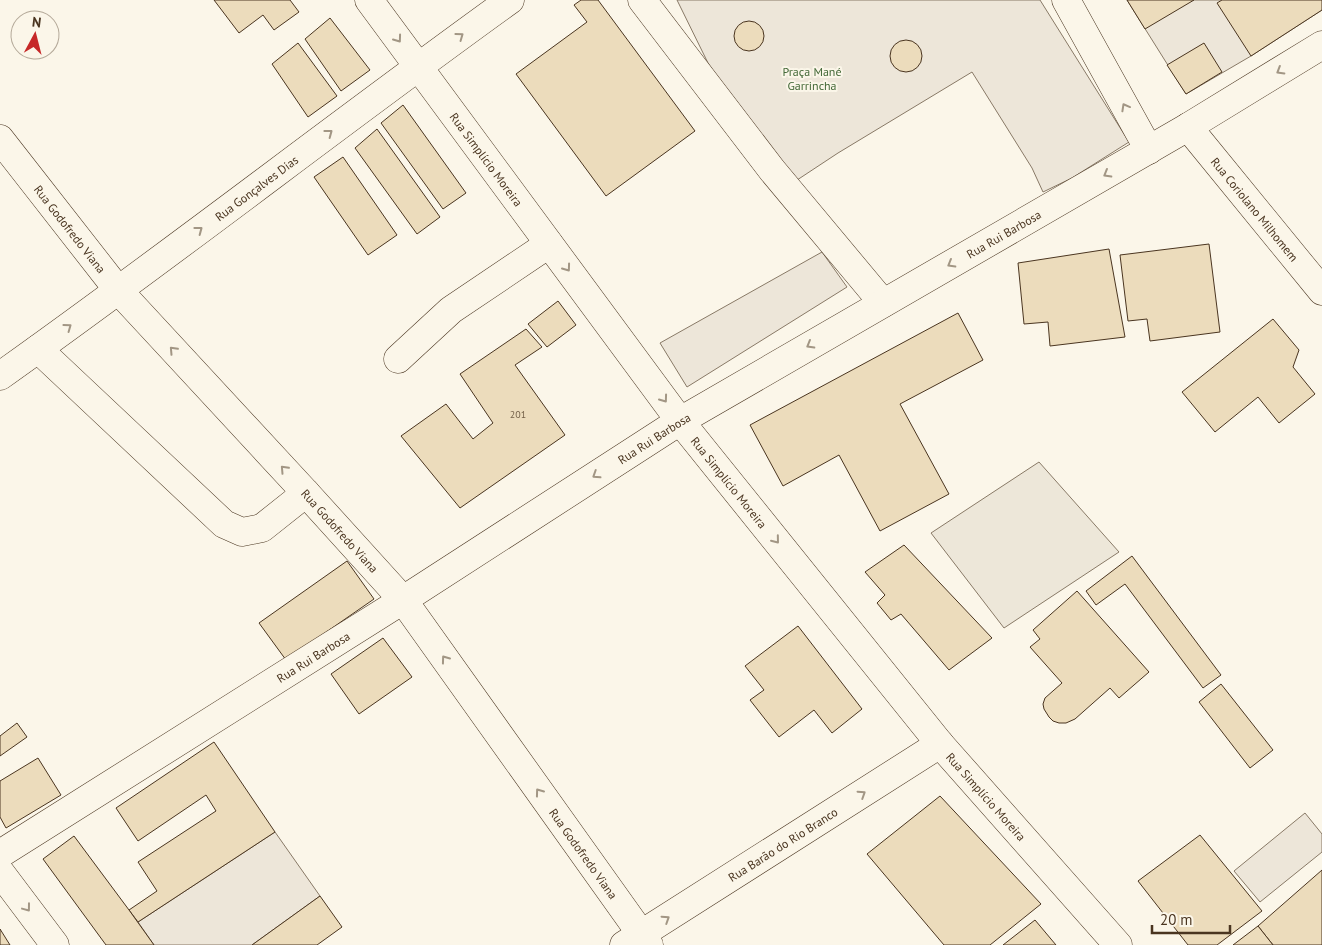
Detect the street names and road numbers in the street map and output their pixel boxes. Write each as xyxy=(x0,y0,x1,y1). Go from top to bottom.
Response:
street label: Rua Simplício Moreira xyxy=(447,109,526,209)
street label: Rua Gonçalves Dias xyxy=(212,152,301,224)
street label: Rua Coriolano Milhomem xyxy=(1208,154,1302,264)
street label: Rua Godofredo Viana xyxy=(31,182,109,276)
street label: Rua Rui Barbosa xyxy=(964,206,1044,261)
street label: Rua Rui Barbosa xyxy=(615,409,693,467)
street label: Rua Simplício Moreira xyxy=(688,434,771,531)
street label: Rua Godofredo Viana xyxy=(298,486,382,575)
street label: Rua Rui Barbosa xyxy=(274,628,352,685)
street label: Rua Simplício Moreira xyxy=(943,749,1029,844)
street label: Rua Barão do Rio Branco xyxy=(725,804,840,884)
street label: Rua Godofredo Viana xyxy=(546,805,621,902)

